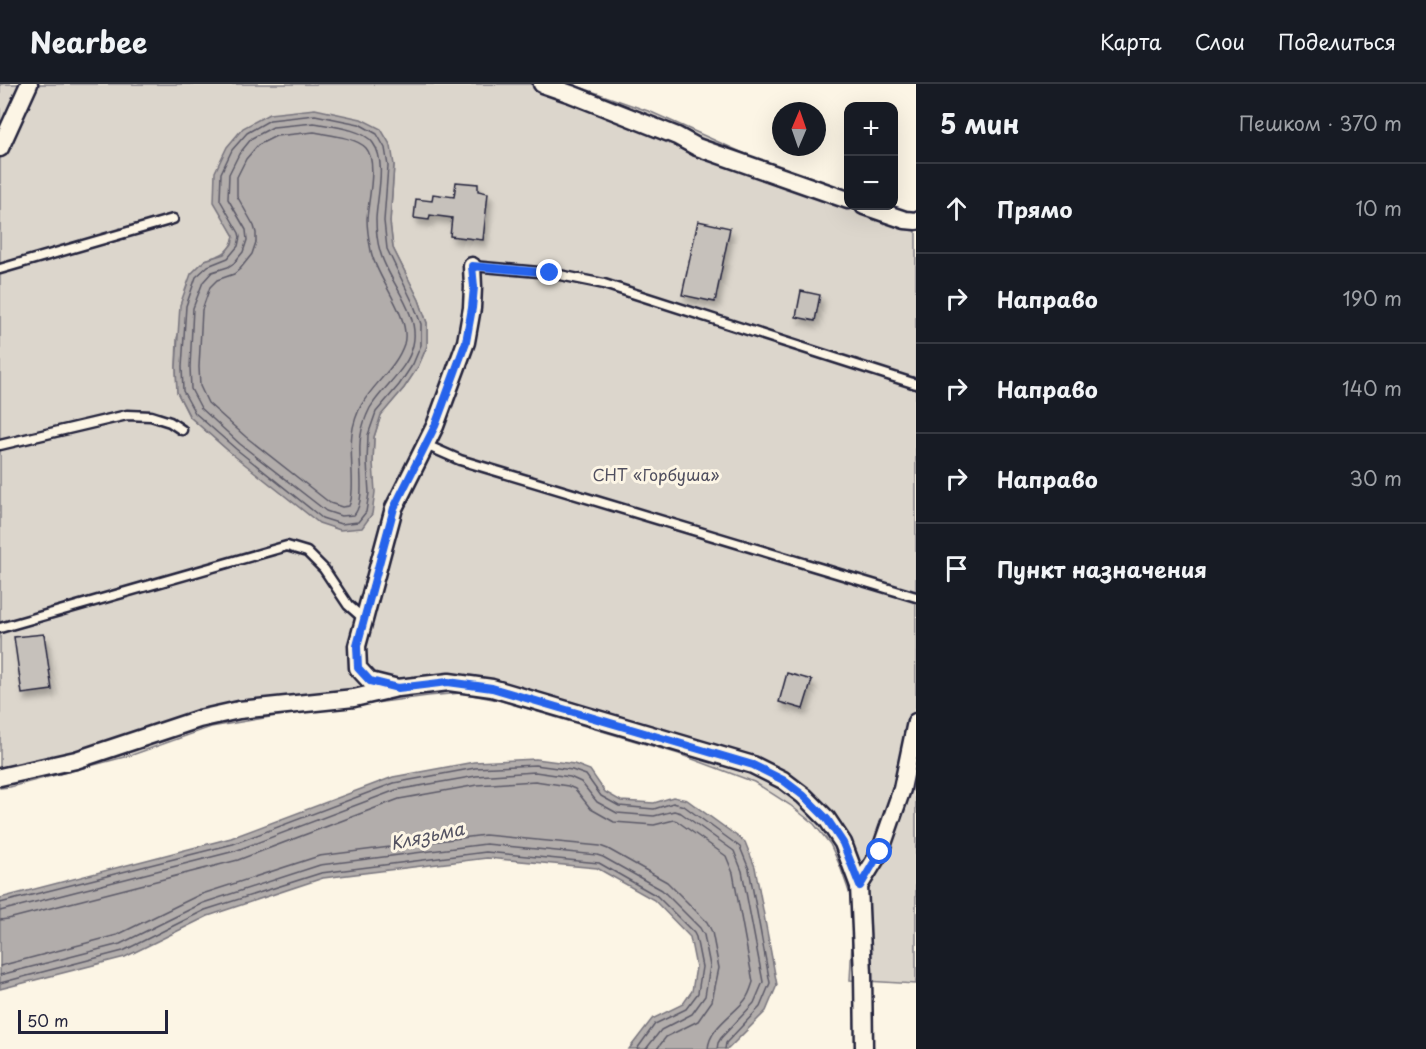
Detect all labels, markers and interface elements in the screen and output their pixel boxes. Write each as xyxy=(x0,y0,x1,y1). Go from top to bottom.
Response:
text: Nearbee xyxy=(30,20,147,63)
text: Карта xyxy=(1100,25,1162,57)
text: Слои xyxy=(1195,25,1245,57)
text: Поделиться xyxy=(1278,25,1396,57)
north arrow xyxy=(772,102,826,156)
map controls xyxy=(844,102,898,210)
button: + xyxy=(844,102,898,156)
text: 5 мин xyxy=(940,104,1019,143)
text: Пешком · 370 m xyxy=(1239,108,1402,138)
button: − xyxy=(844,156,898,210)
icon: ahead xyxy=(940,192,973,225)
text: Прямо xyxy=(997,192,1072,225)
text: 10 m xyxy=(1355,193,1402,223)
route end xyxy=(536,259,562,285)
icon: right xyxy=(940,282,973,315)
text: Направо xyxy=(997,282,1098,315)
text: 190 m xyxy=(1343,283,1402,313)
icon: right xyxy=(940,372,973,405)
text: Направо xyxy=(997,372,1098,405)
text: 140 m xyxy=(1342,373,1402,403)
park label: СНТ «Горбуша» xyxy=(593,462,720,486)
icon: right xyxy=(940,462,973,495)
text: Направо xyxy=(997,462,1098,495)
text: 30 m xyxy=(1349,463,1402,493)
icon: arrive xyxy=(940,552,973,585)
text: Пункт назначения xyxy=(997,552,1207,585)
water label: Клязьма xyxy=(388,814,467,856)
route start xyxy=(866,838,892,864)
scale bar xyxy=(18,1007,168,1034)
text: 50 m xyxy=(27,1008,68,1032)

